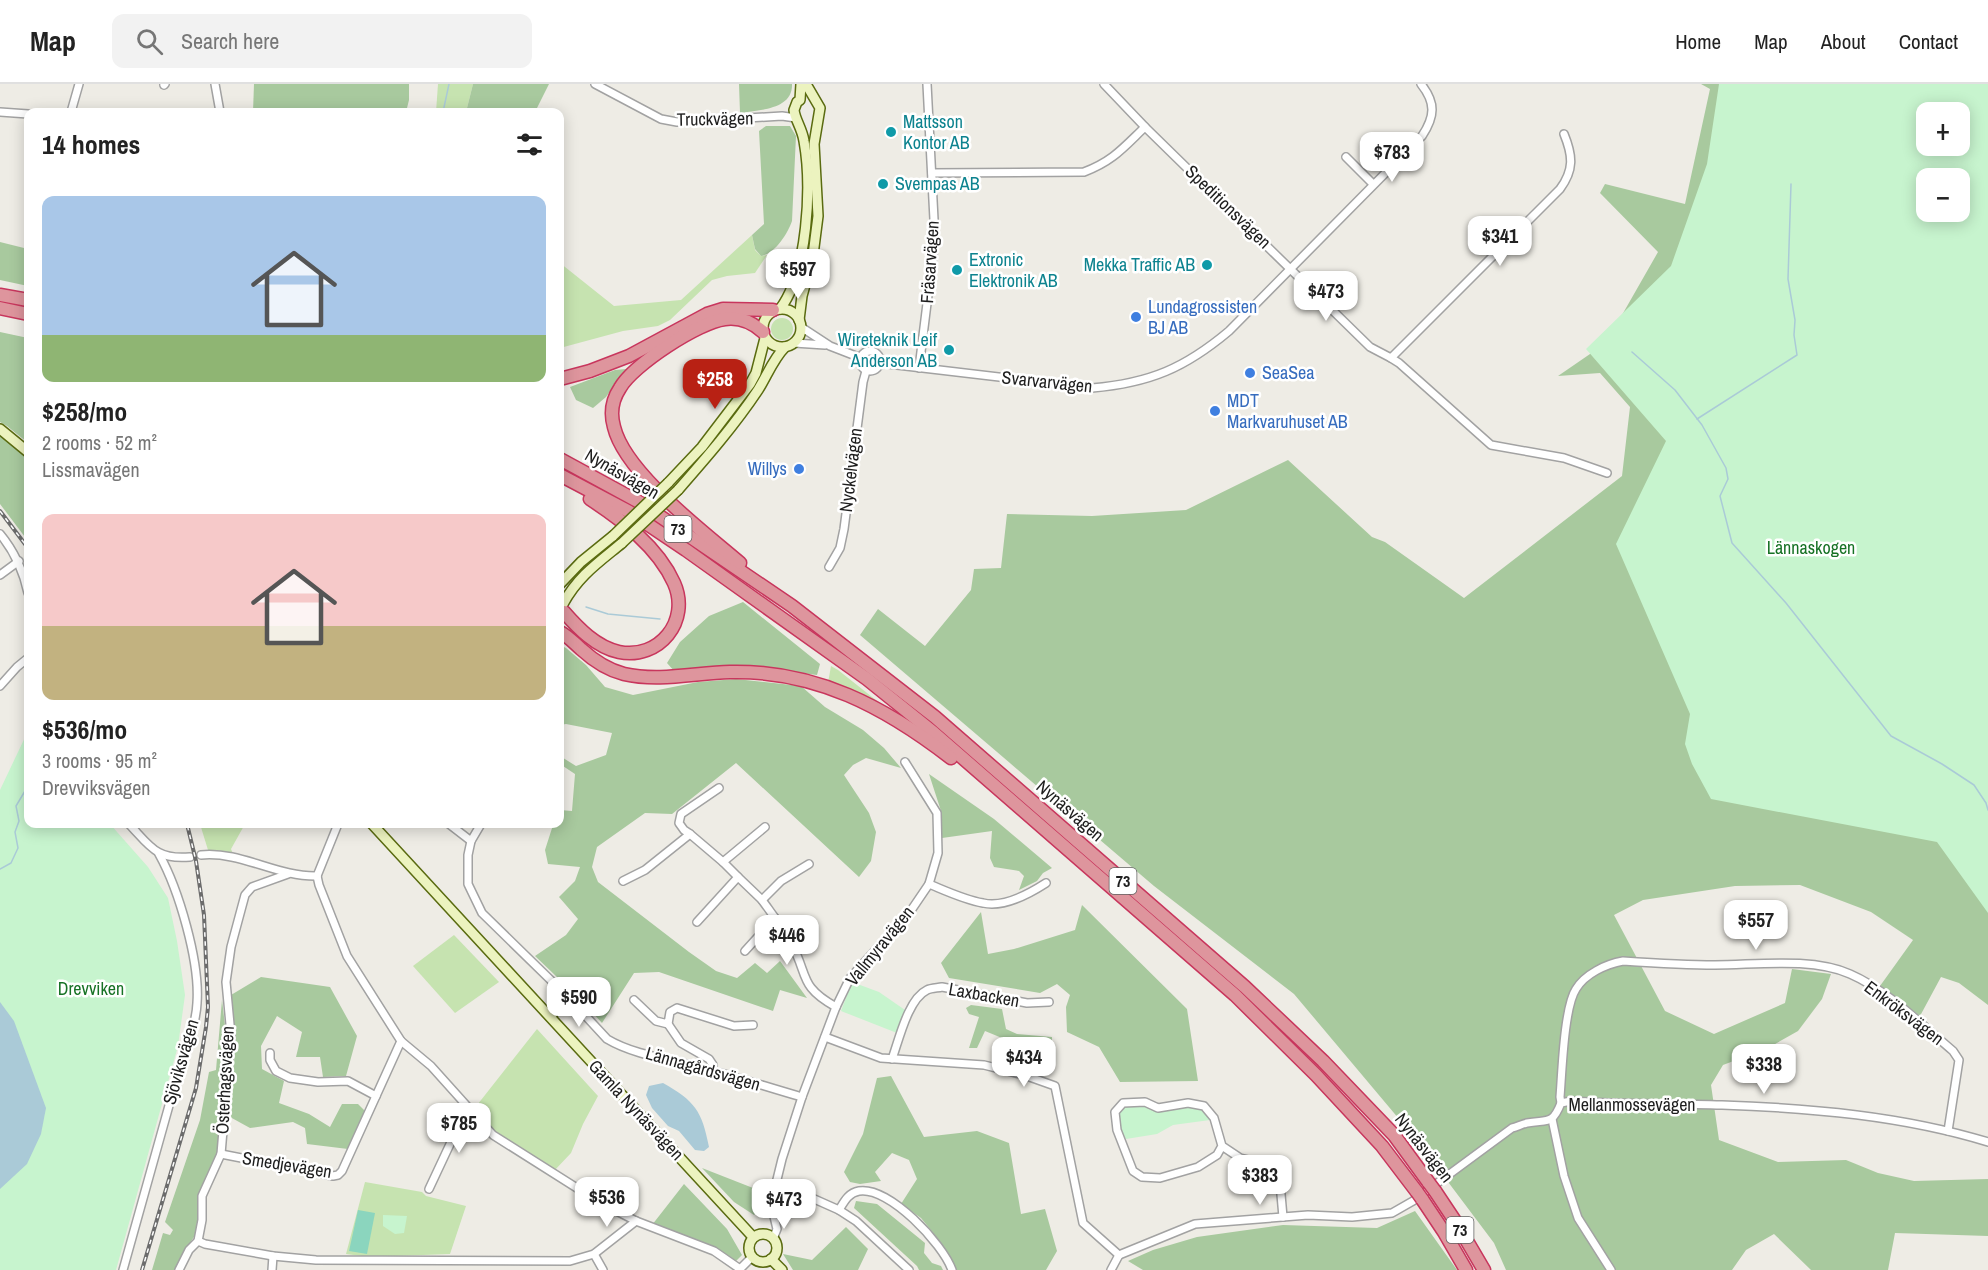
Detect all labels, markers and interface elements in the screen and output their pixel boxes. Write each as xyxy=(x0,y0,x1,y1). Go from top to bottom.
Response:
search box xyxy=(112,14,532,68)
text: Map xyxy=(30,22,76,60)
icon: search xyxy=(133,25,166,58)
text: Search here xyxy=(181,26,279,56)
text: Home xyxy=(1675,27,1721,56)
text: Map xyxy=(1754,27,1788,56)
text: About xyxy=(1821,27,1866,56)
text: Contact xyxy=(1899,27,1958,56)
map controls xyxy=(1916,102,1970,222)
button: + xyxy=(1916,102,1970,156)
street label: Truckvägen xyxy=(676,105,753,132)
place label: Mattsson Kontor AB xyxy=(903,109,970,155)
marker: Mattsson Kontor AB xyxy=(884,125,898,139)
text: 14 homes xyxy=(42,127,140,162)
icon: filters xyxy=(513,128,546,161)
pin: $783 xyxy=(1356,132,1428,183)
text: $783 xyxy=(1374,138,1410,165)
street label: Speditionsvägen xyxy=(1180,159,1277,254)
button: − xyxy=(1916,168,1970,222)
place label: Svempas AB xyxy=(895,171,980,196)
marker: Svempas AB xyxy=(876,177,890,191)
pin: $341 xyxy=(1464,216,1536,267)
street label: Fräsarvägen xyxy=(914,220,945,304)
text: $341 xyxy=(1482,222,1518,249)
icon: home xyxy=(240,235,348,343)
place label: Extronic Elektronik AB xyxy=(969,247,1058,293)
pin: $597 xyxy=(762,249,834,300)
place label: Mekka Traffic AB xyxy=(1084,252,1195,277)
text: $597 xyxy=(780,255,816,282)
marker: Mekka Traffic AB xyxy=(1200,258,1214,272)
marker: Extronic Elektronik AB xyxy=(950,263,964,277)
pin: $473 xyxy=(1290,271,1362,322)
text: $473 xyxy=(1308,277,1344,304)
place label: Lundagrossisten BJ AB xyxy=(1148,294,1257,340)
marker: Lundagrossisten BJ AB xyxy=(1129,310,1143,324)
place label: Wireteknik Leif Anderson AB xyxy=(838,327,938,373)
marker: Wireteknik Leif Anderson AB xyxy=(942,343,956,357)
pin: $258 xyxy=(679,359,751,410)
place label: SeaSea xyxy=(1262,360,1315,385)
street label: Svarvarvägen xyxy=(1000,364,1094,399)
text: $258 xyxy=(697,365,733,392)
marker: SeaSea xyxy=(1243,366,1257,380)
place label: MDT Markvaruhuset AB xyxy=(1227,388,1348,434)
text: $258/mo xyxy=(42,394,127,429)
marker: MDT Markvaruhuset AB xyxy=(1208,404,1222,418)
street label: Nyckelvägen xyxy=(833,426,868,513)
text: 2 rooms · 52 m² xyxy=(42,429,157,456)
street label: Nynäsvägen xyxy=(580,442,664,505)
text: Lissmavägen xyxy=(42,456,140,483)
place label: Willys xyxy=(748,456,787,481)
marker: Willys xyxy=(792,462,806,476)
road number: 73 xyxy=(664,516,692,542)
park label: Lännaskogen xyxy=(1767,535,1855,560)
icon: home xyxy=(240,553,348,661)
text: $536/mo xyxy=(42,712,127,747)
text: 3 rooms · 95 m² xyxy=(42,747,157,774)
text: Drevviksvägen xyxy=(42,774,150,801)
street label: Nynäsvägen xyxy=(1031,774,1109,847)
road number: 73 xyxy=(1110,868,1136,894)
street label: Vallmyravägen xyxy=(840,900,920,991)
pin: $557 xyxy=(1720,900,1792,951)
text: $557 xyxy=(1738,906,1774,933)
pin: $446 xyxy=(751,915,823,966)
text: $446 xyxy=(769,921,805,948)
street label: Enkröksvägen xyxy=(1859,974,1949,1051)
park label: Drevviken xyxy=(58,976,124,1001)
street label: Laxbacken xyxy=(947,976,1021,1013)
pin: $590 xyxy=(543,977,615,1028)
text: $590 xyxy=(561,983,597,1010)
street label: Sjöviksvägen xyxy=(156,1016,205,1108)
street label: Österhagsvägen xyxy=(209,1025,240,1135)
pin: $434 xyxy=(988,1037,1060,1088)
street label: Lännagårdsvägen xyxy=(643,1040,763,1097)
text: $434 xyxy=(1006,1043,1042,1070)
pin: $338 xyxy=(1728,1044,1800,1095)
text: $338 xyxy=(1746,1050,1782,1077)
street label: Gamla Nynäsvägen xyxy=(583,1054,690,1166)
street label: Mellanmossevägen xyxy=(1568,1092,1696,1117)
pin: $785 xyxy=(423,1103,495,1154)
street label: Nynäsvägen xyxy=(1389,1108,1460,1188)
text: $785 xyxy=(441,1109,477,1136)
street label: Smedjevägen xyxy=(241,1145,334,1184)
pin: $383 xyxy=(1224,1155,1296,1206)
text: $383 xyxy=(1242,1161,1278,1188)
pin: $536 xyxy=(571,1177,643,1228)
pin: $473 xyxy=(748,1179,820,1230)
text: $536 xyxy=(589,1183,625,1210)
text: $473 xyxy=(766,1185,802,1212)
road number: 73 xyxy=(1446,1217,1474,1243)

